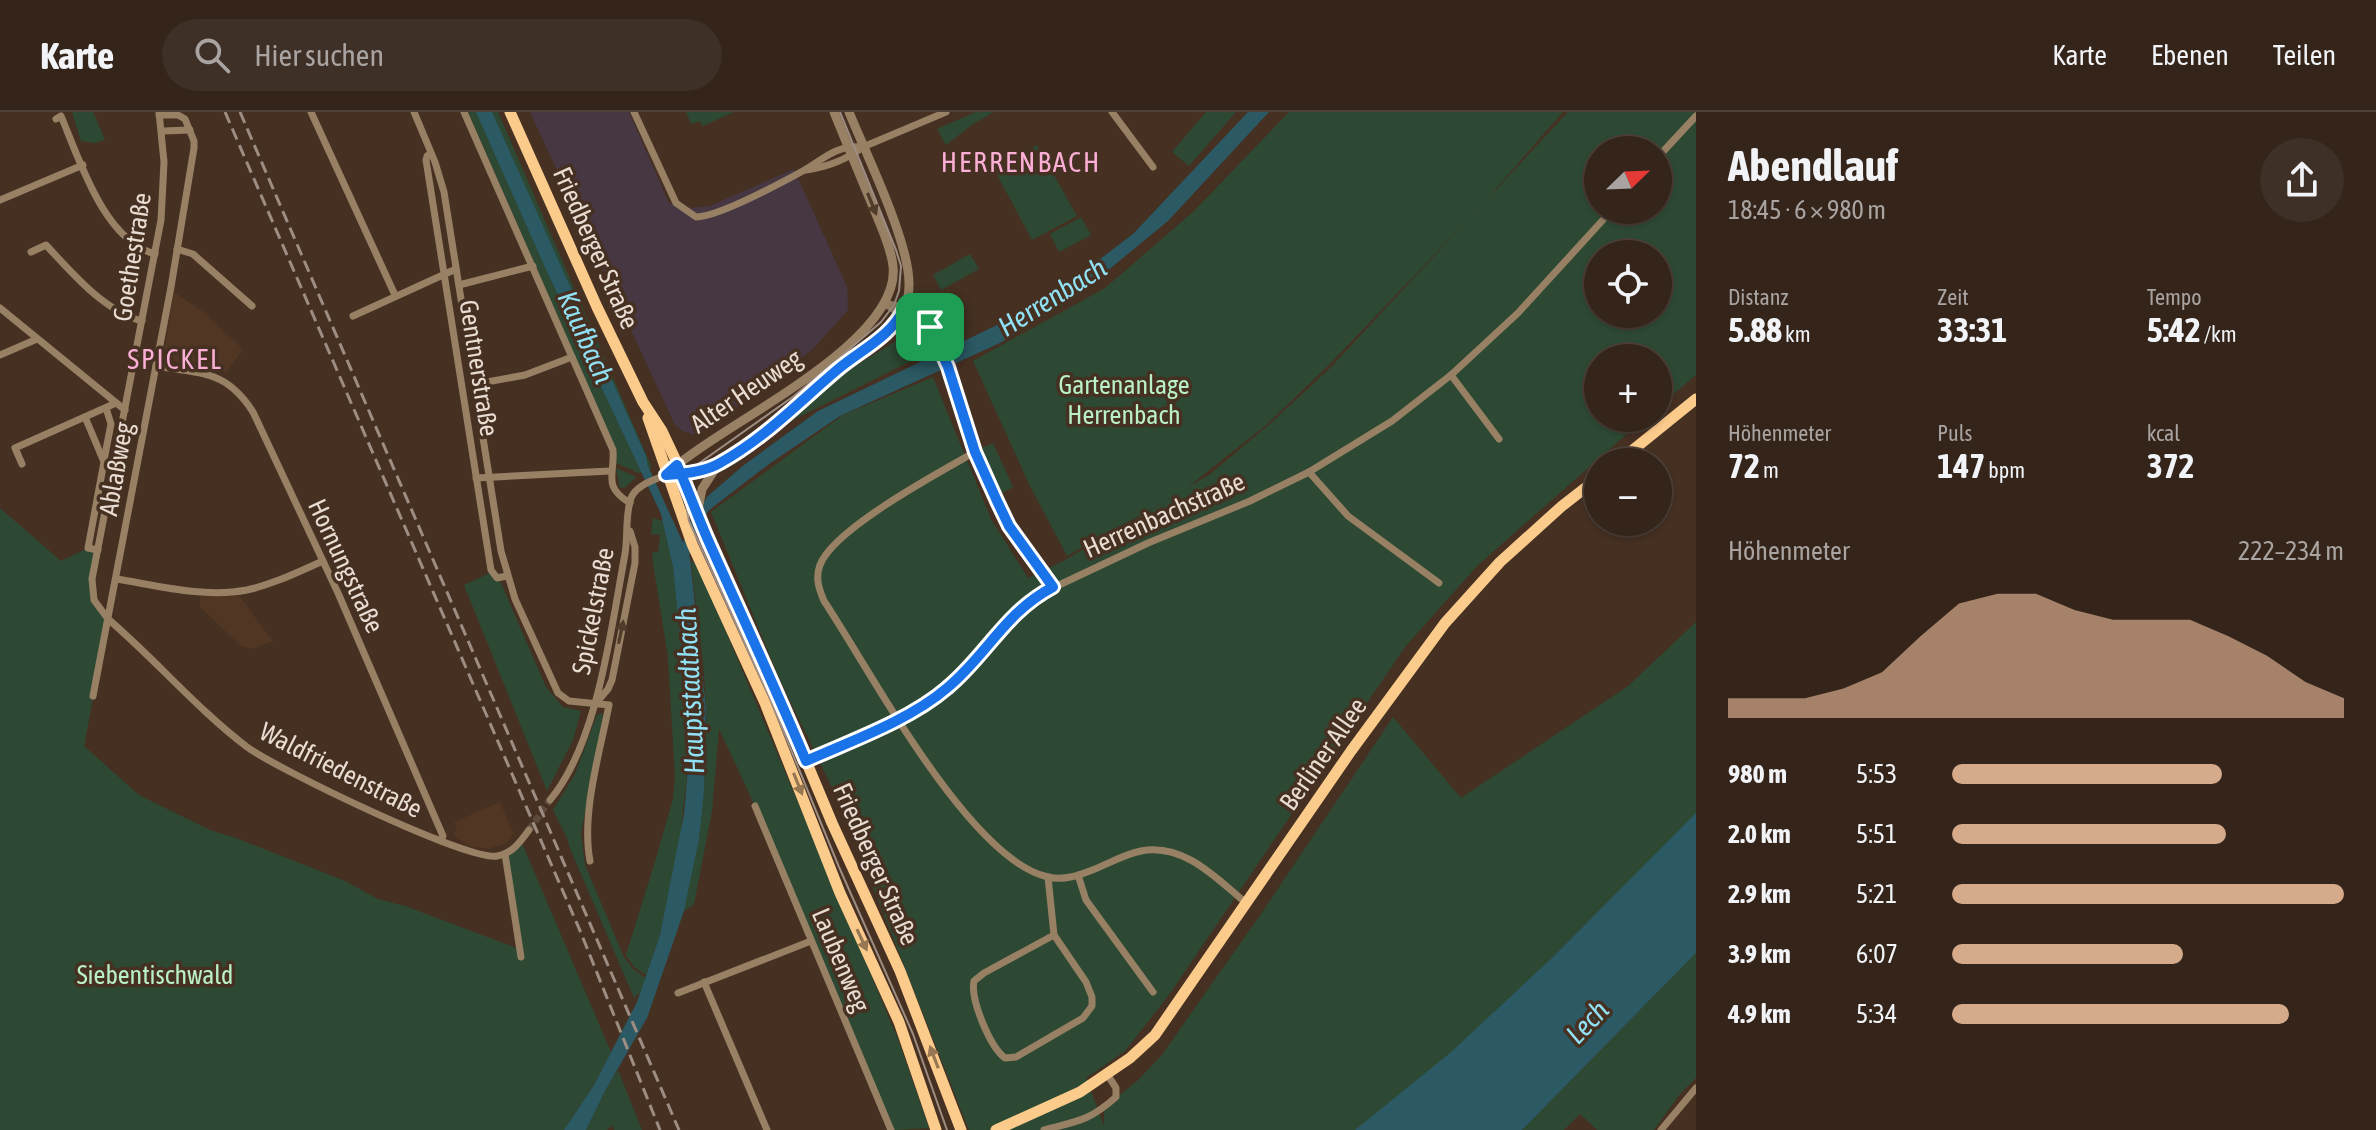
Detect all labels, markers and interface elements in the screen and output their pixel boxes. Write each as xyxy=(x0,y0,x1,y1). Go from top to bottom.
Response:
search box xyxy=(162,19,722,91)
icon: search xyxy=(190,33,234,77)
text: Karte xyxy=(40,34,114,77)
text: Hier suchen xyxy=(254,38,384,72)
text: Karte xyxy=(2052,39,2107,71)
text: Ebenen xyxy=(2151,39,2229,71)
text: Teilen xyxy=(2273,39,2336,71)
north arrow xyxy=(1584,136,1672,224)
map controls xyxy=(1584,136,1672,536)
button: share xyxy=(2260,138,2344,222)
text: Abendlauf xyxy=(1728,140,1898,190)
district label: HERRENBACH xyxy=(941,146,1101,178)
street label: Friedberger Straße xyxy=(547,162,645,334)
street label: Goethestraße xyxy=(107,191,157,323)
one-way arrow xyxy=(865,192,878,216)
text: 18:45 · 6 × 980 m xyxy=(1728,195,1886,225)
button: locate xyxy=(1584,240,1672,328)
water label: Herrenbach xyxy=(992,251,1112,343)
text: Distanz xyxy=(1728,284,1788,310)
text: Zeit xyxy=(1937,284,1969,310)
text: Tempo xyxy=(2147,284,2202,310)
water label: Kaufbach xyxy=(552,286,621,388)
pin xyxy=(896,293,964,361)
street label: Gentnerstraße xyxy=(453,298,505,438)
icon: arrive xyxy=(908,305,952,349)
text: 5.88 xyxy=(1728,310,1782,349)
text: 33:31 xyxy=(1937,310,2007,349)
text: 5:42 xyxy=(2147,310,2201,349)
text: km xyxy=(1782,321,1811,347)
text: /km xyxy=(2201,321,2237,347)
street label: Alter Heuweg xyxy=(685,342,808,439)
district label: SPICKEL xyxy=(127,343,223,375)
button: + xyxy=(1584,344,1672,432)
park label: Gartenanlage Herrenbach xyxy=(1058,370,1190,430)
street label: Ablaßweg xyxy=(93,419,139,518)
text: Höhenmeter xyxy=(1728,420,1831,446)
text: Puls xyxy=(1937,420,1972,446)
text: kcal xyxy=(2147,420,2180,446)
text: 72 xyxy=(1728,446,1760,485)
text: 147 xyxy=(1937,446,1985,485)
text: 372 xyxy=(2147,446,2195,485)
button: − xyxy=(1584,448,1672,536)
text: m xyxy=(1760,457,1779,483)
text: bpm xyxy=(1985,457,2025,483)
street label: Herrenbachstraße xyxy=(1079,466,1249,564)
street label: Hornungstraße xyxy=(302,494,390,638)
text: Höhenmeter xyxy=(1728,536,1850,566)
text: 222–234 m xyxy=(2238,536,2344,566)
street label: Spickelstraße xyxy=(566,545,620,677)
water label: Hauptstadtbach xyxy=(670,607,710,775)
one-way arrow xyxy=(615,620,628,645)
street label: Berliner Allee xyxy=(1273,692,1373,816)
street label: Waldfriedenstraße xyxy=(255,716,427,824)
text: 980 m xyxy=(1728,759,1787,789)
text: 5:53 xyxy=(1856,759,1897,789)
one-way arrow xyxy=(792,772,805,796)
street label: Friedberger Straße xyxy=(827,778,925,950)
text: 2.0 km xyxy=(1728,819,1791,849)
text: 5:51 xyxy=(1856,819,1897,849)
text: 2.9 km xyxy=(1728,879,1791,909)
text: 5:21 xyxy=(1856,879,1897,909)
street label: Laubenweg xyxy=(806,904,877,1017)
one-way arrow xyxy=(855,928,869,952)
text: 3.9 km xyxy=(1728,939,1791,969)
text: 6:07 xyxy=(1856,939,1898,969)
park label: Siebentischwald xyxy=(77,960,233,990)
water label: Lech xyxy=(1559,994,1615,1050)
text: 4.9 km xyxy=(1728,999,1791,1029)
text: 5:34 xyxy=(1856,999,1897,1029)
one-way arrow xyxy=(927,1045,940,1069)

